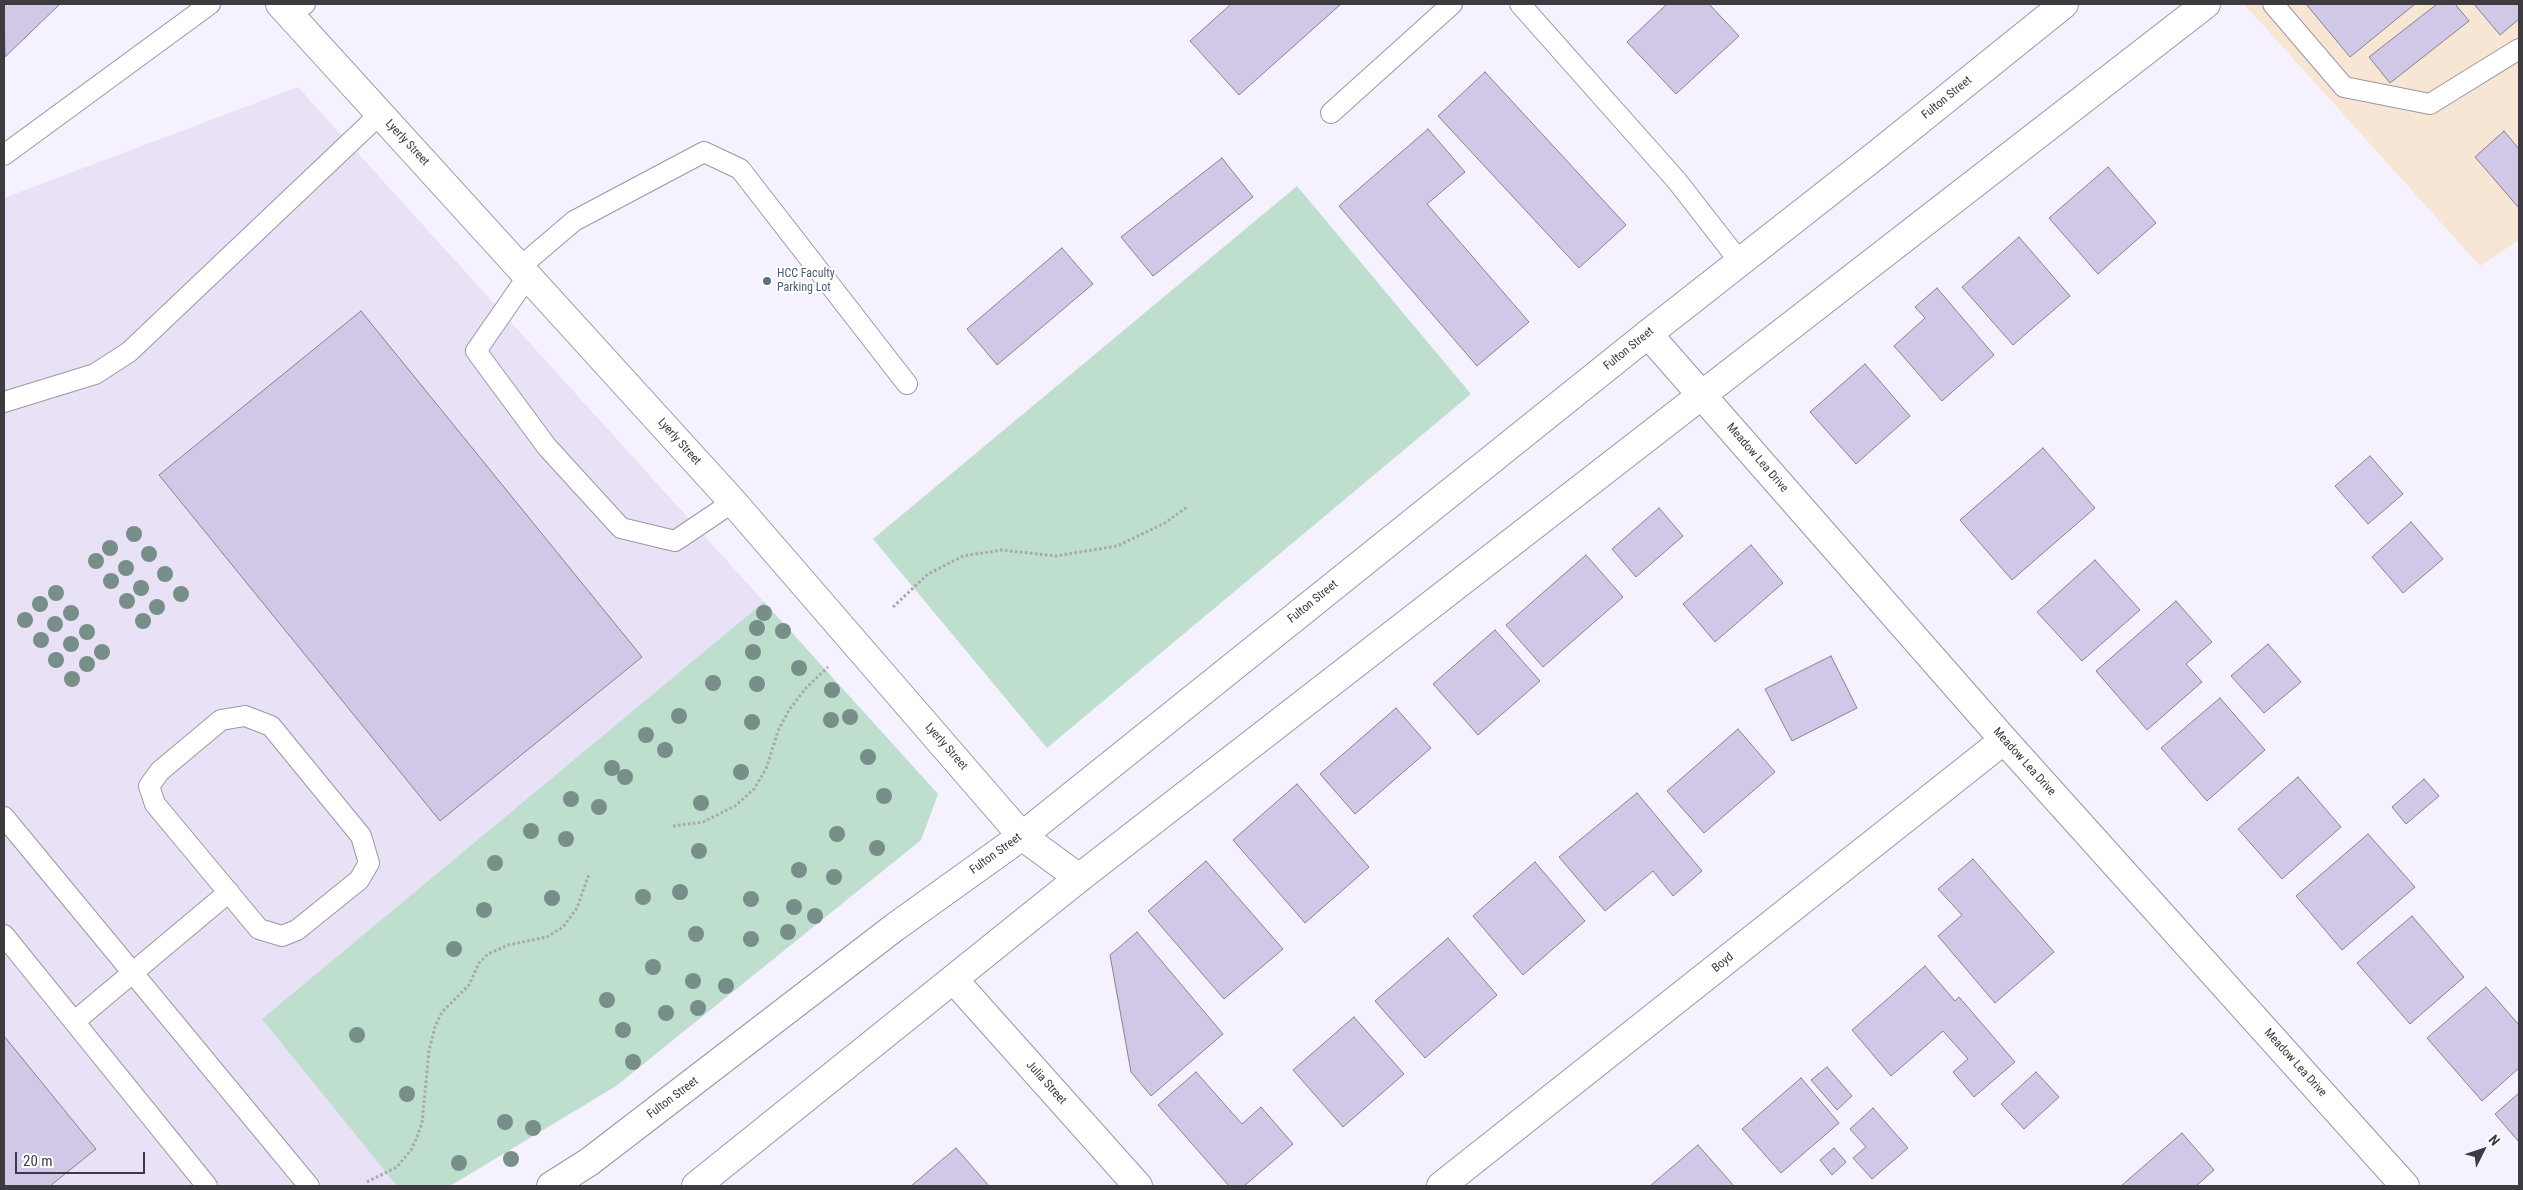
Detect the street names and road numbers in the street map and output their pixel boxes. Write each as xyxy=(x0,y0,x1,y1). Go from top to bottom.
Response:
street label: Fulton Street xyxy=(1919,73,1975,123)
street label: Lyerly Street xyxy=(382,117,432,169)
street label: Fulton Street xyxy=(1601,324,1657,374)
street label: Lyerly Street xyxy=(654,416,704,468)
street label: Meadow Lea Drive xyxy=(1723,421,1791,495)
street label: Fulton Street xyxy=(1285,577,1341,627)
street label: Lyerly Street xyxy=(922,720,970,774)
street label: Meadow Lea Drive xyxy=(1990,725,2058,799)
street label: Fulton Street xyxy=(967,830,1025,878)
street label: Boyd xyxy=(1709,950,1737,976)
street label: Meadow Lea Drive xyxy=(2261,1026,2329,1100)
street label: Julia Street xyxy=(1023,1058,1069,1108)
street label: Fulton Street xyxy=(645,1074,701,1122)

